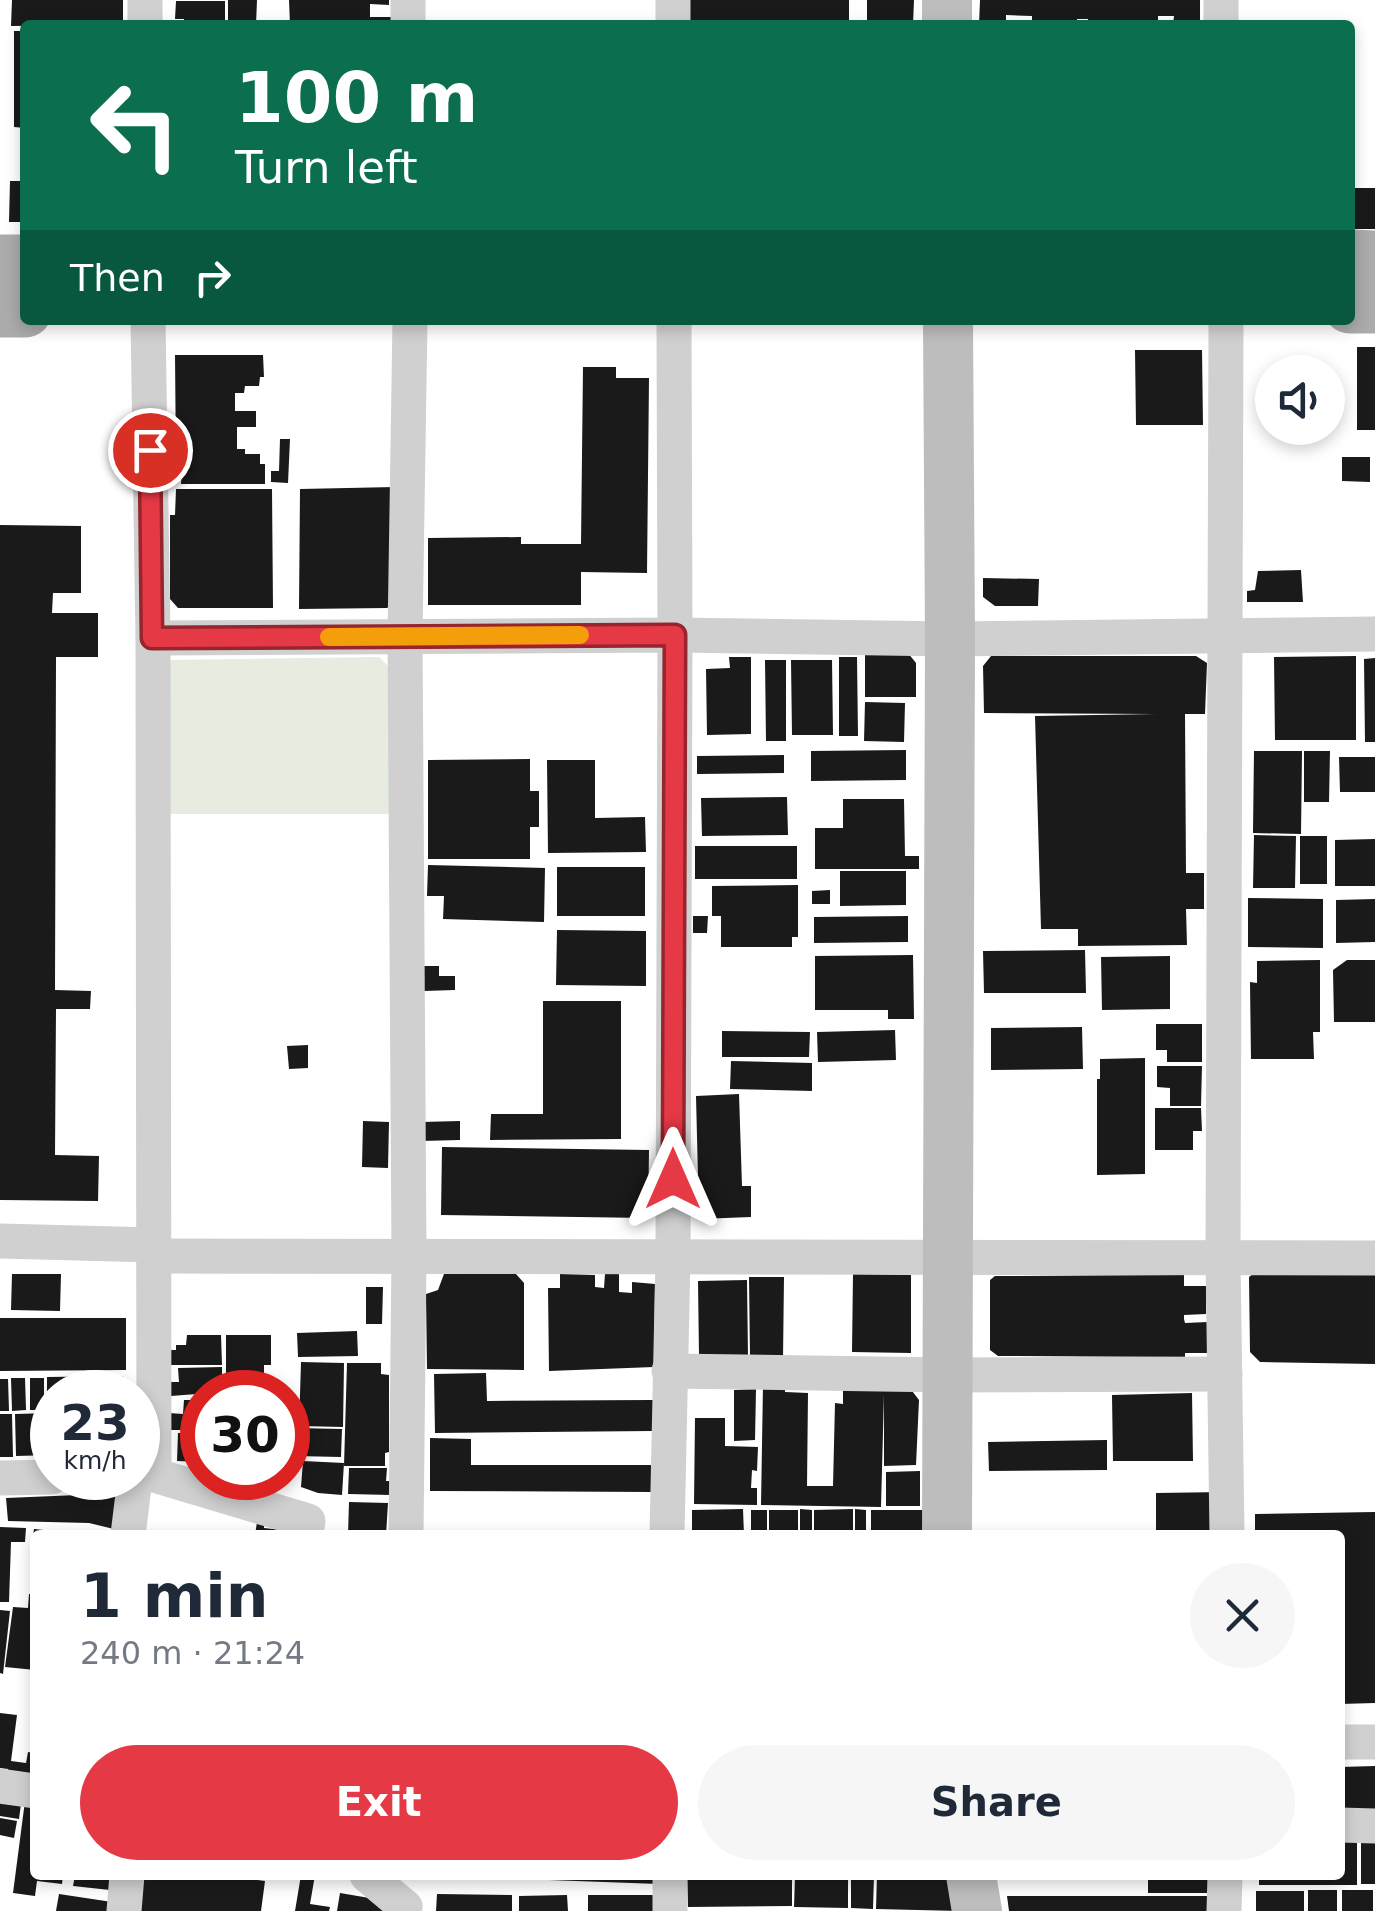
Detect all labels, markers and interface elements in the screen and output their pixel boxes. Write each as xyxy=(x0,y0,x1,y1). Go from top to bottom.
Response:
text: 100 m xyxy=(235,57,478,139)
icon: left xyxy=(70,60,200,190)
text: Turn left xyxy=(235,141,418,194)
icon: right xyxy=(185,250,240,305)
text: Then xyxy=(70,256,165,300)
map controls xyxy=(1255,355,1345,445)
button: sound xyxy=(1255,355,1345,445)
pin xyxy=(108,408,193,493)
icon: arrive xyxy=(123,423,178,478)
position arrow xyxy=(621,1127,725,1231)
speed limit sign: 30 xyxy=(180,1370,310,1500)
text: 23 xyxy=(60,1394,130,1452)
text: km/h xyxy=(63,1446,127,1475)
text: 1 min xyxy=(80,1561,268,1631)
button: close xyxy=(1190,1563,1295,1668)
text: 240 m · 21:24 xyxy=(80,1634,305,1672)
button: Exit xyxy=(80,1745,678,1860)
button: Share xyxy=(698,1745,1295,1860)

